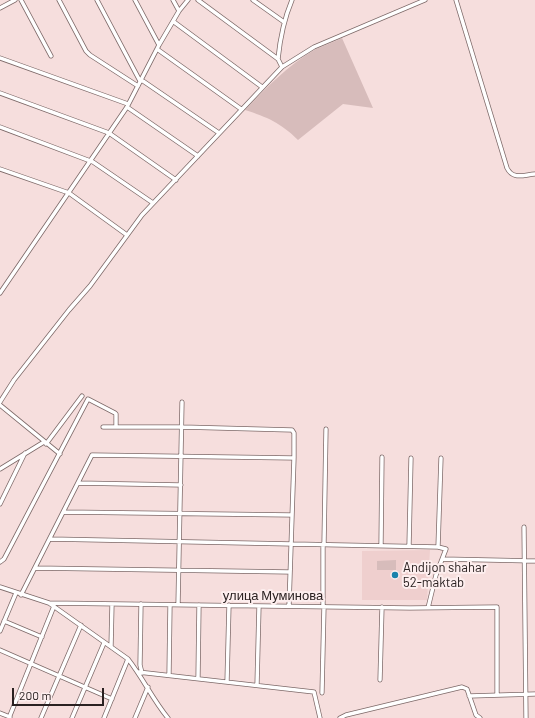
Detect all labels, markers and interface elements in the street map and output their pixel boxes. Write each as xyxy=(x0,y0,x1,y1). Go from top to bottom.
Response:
place label: Andijon shahar 52-maktab xyxy=(403,560,486,591)
marker: Andijon shahar 52-maktab xyxy=(390,570,400,580)
street label: улица Муминова xyxy=(223,588,323,604)
scale bar xyxy=(14,680,106,706)
text: 200 m xyxy=(19,688,51,702)

